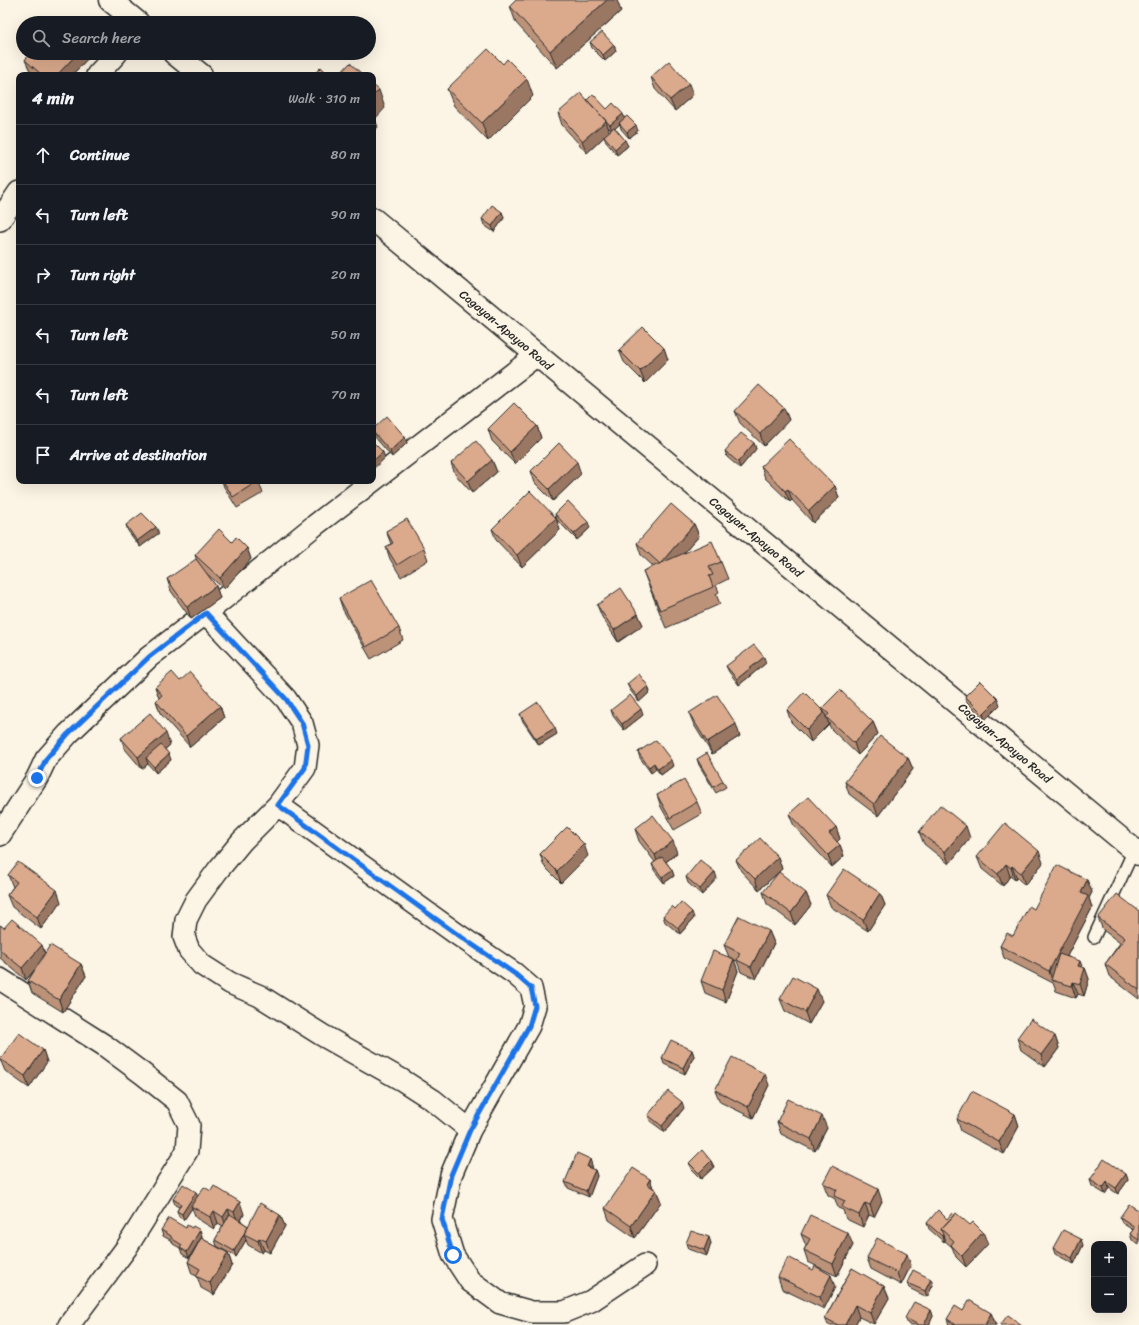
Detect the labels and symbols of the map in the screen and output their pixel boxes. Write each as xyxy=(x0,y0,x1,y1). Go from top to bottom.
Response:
street label: Cagayan-Apayao Road xyxy=(454,284,559,377)
street label: Cagayan-Apayao Road xyxy=(704,491,809,584)
street label: Cagayan-Apayao Road xyxy=(953,697,1058,790)
route end xyxy=(28,769,46,787)
route start xyxy=(444,1246,462,1264)

